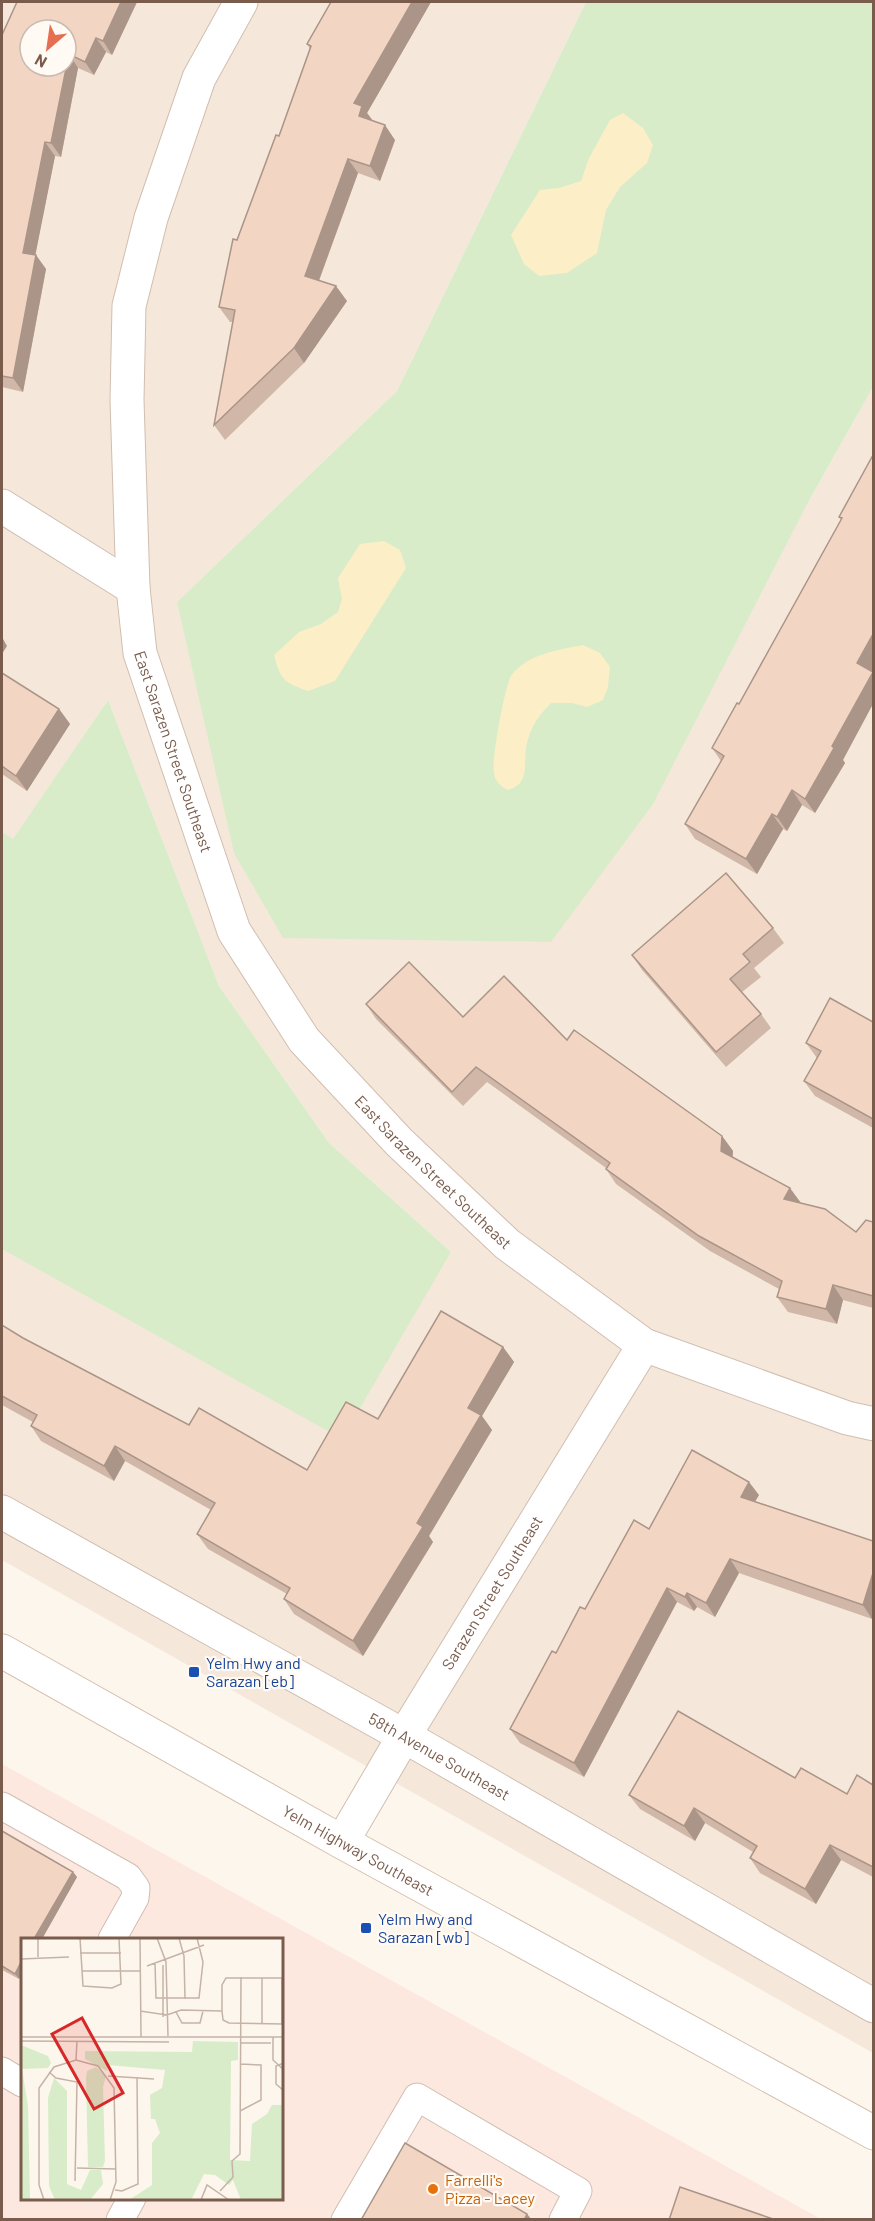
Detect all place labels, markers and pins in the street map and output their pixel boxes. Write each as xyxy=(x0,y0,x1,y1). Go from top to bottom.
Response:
place label: Yelm Hwy and Sarazan [eb] xyxy=(206,1653,301,1690)
marker: Yelm Hwy and Sarazan [eb] xyxy=(187,1665,201,1679)
place label: Yelm Hwy and Sarazan [wb] xyxy=(378,1909,473,1946)
marker: Yelm Hwy and Sarazan [wb] xyxy=(359,1921,373,1935)
place label: Farrelli's Pizza - Lacey xyxy=(445,2170,536,2207)
marker: Farrelli's Pizza - Lacey xyxy=(426,2182,440,2196)

